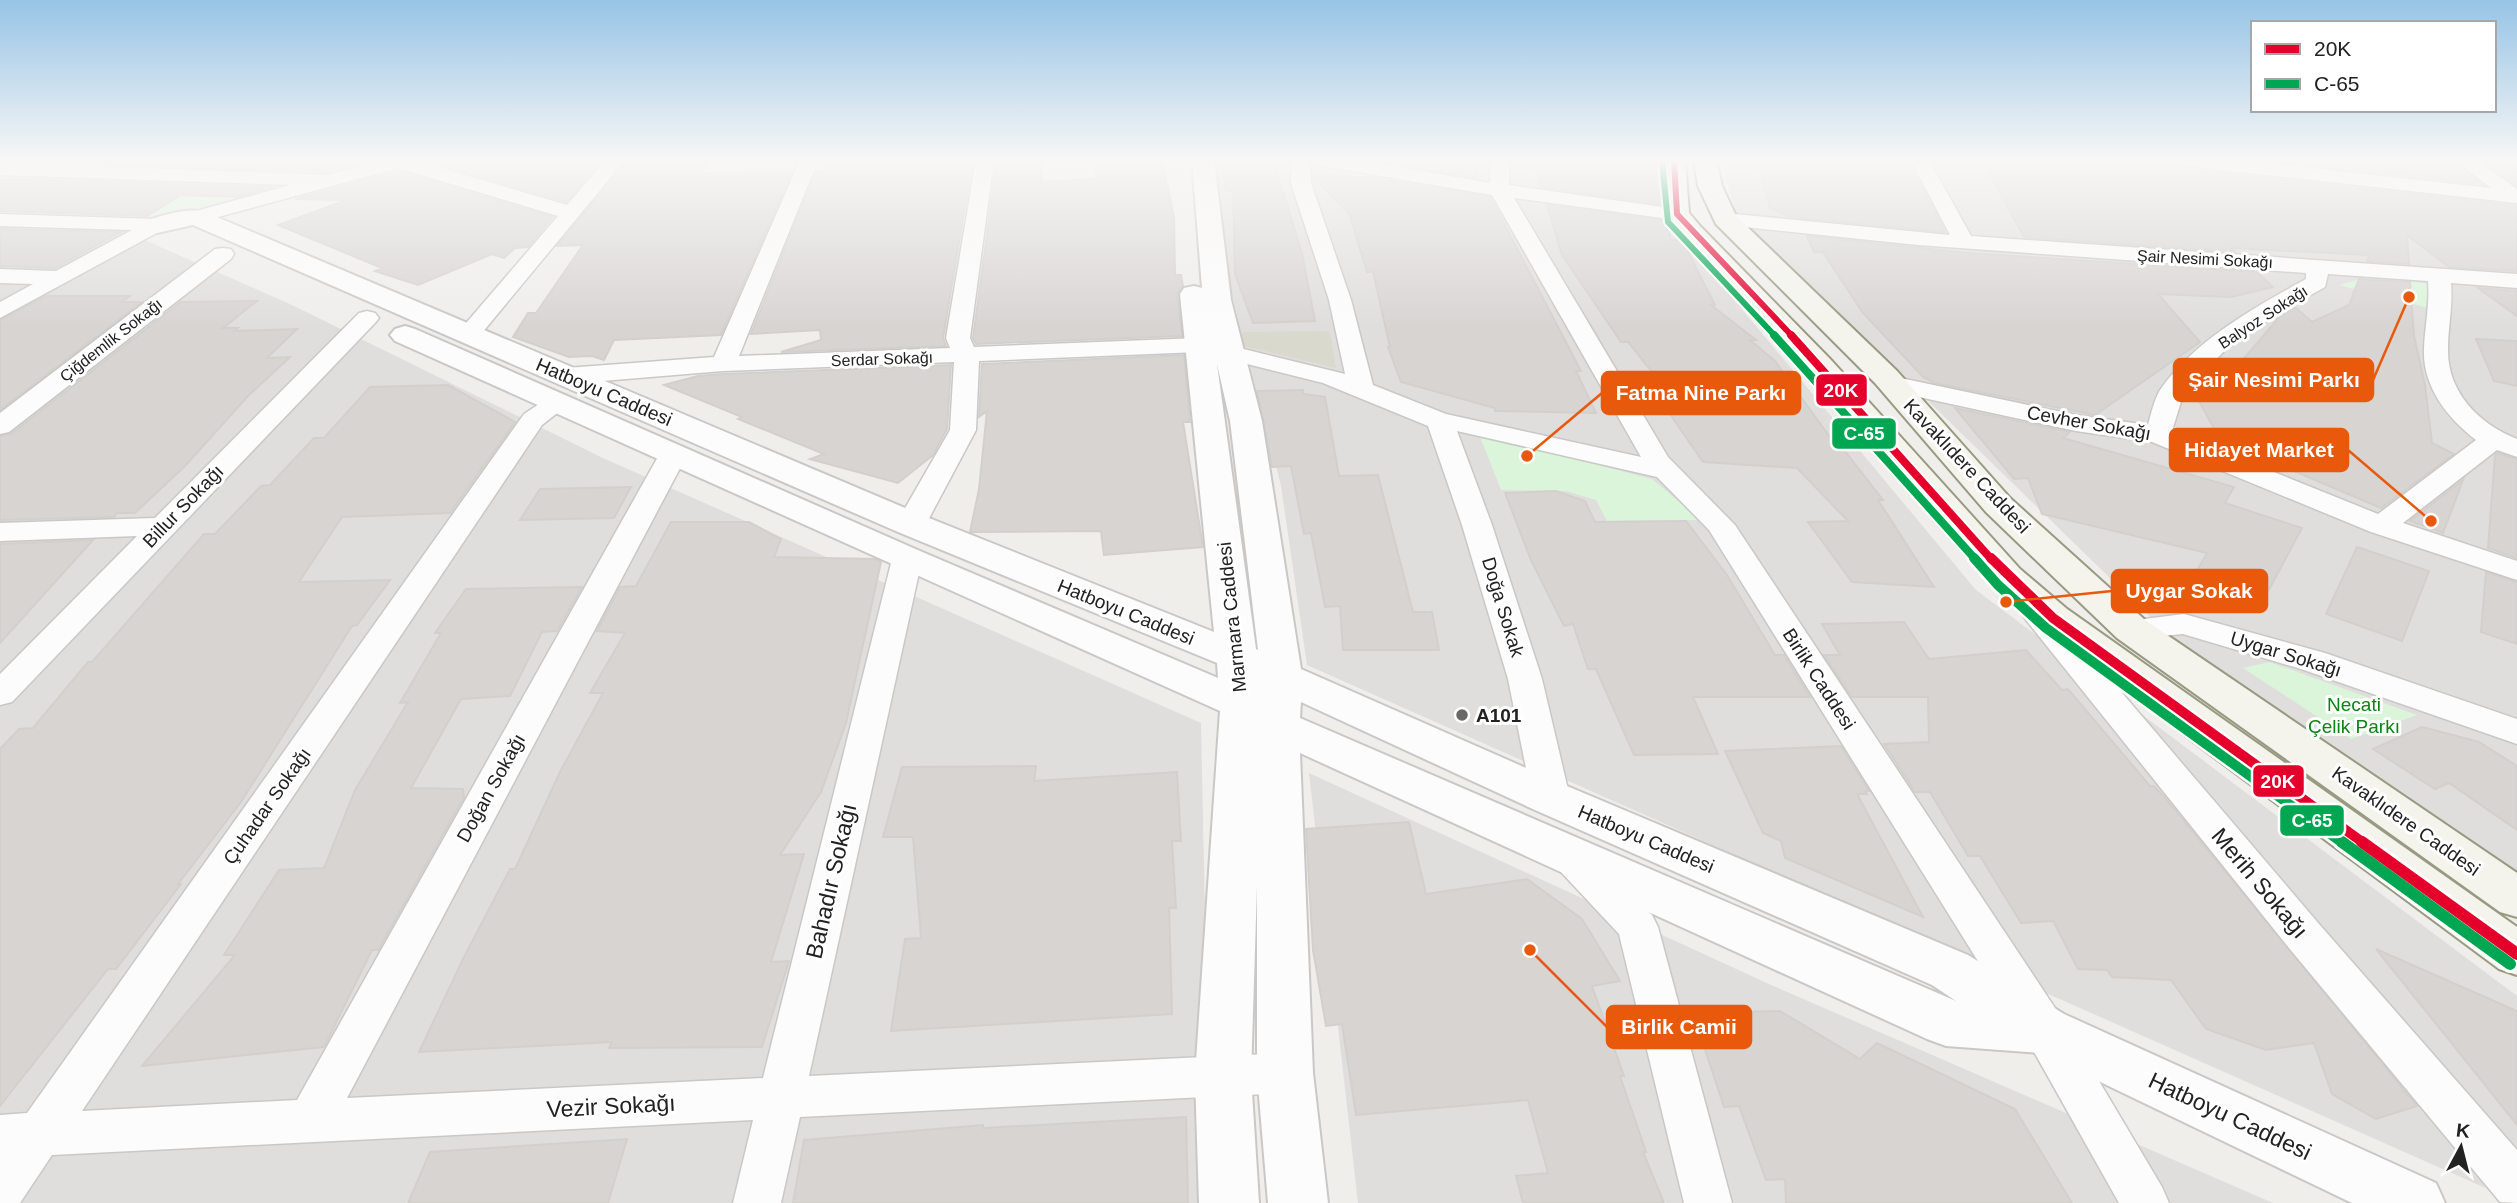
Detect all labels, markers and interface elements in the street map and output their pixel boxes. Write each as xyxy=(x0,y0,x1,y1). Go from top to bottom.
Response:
legend xyxy=(2251,21,2496,112)
text: 20K xyxy=(2314,37,2351,60)
text: C-65 xyxy=(2314,72,2360,95)
street label: Şair Nesimi Sokağı xyxy=(2137,247,2273,271)
street label: Balyoz Sokağı xyxy=(2215,282,2311,352)
street label: Çiğdemlik Sokağı xyxy=(57,295,165,385)
street label: Serdar Sokağı xyxy=(831,349,933,369)
street label: Hatboyu Caddesi xyxy=(533,354,675,430)
callout: Şair Nesimi Parkı xyxy=(2174,359,2373,401)
text: Şair Nesimi Parkı xyxy=(2188,368,2360,391)
callout: Fatma Nine Parkı xyxy=(1602,372,1800,414)
line badge: 20K xyxy=(1815,373,1868,407)
text: 20K xyxy=(1824,380,1859,401)
text: Fatma Nine Parkı xyxy=(1616,381,1786,404)
street label: Kavaklıdere Caddesi xyxy=(1900,395,2034,537)
street label: Cevher Sokağı xyxy=(2025,402,2153,444)
line badge: C-65 xyxy=(1831,417,1897,450)
text: C-65 xyxy=(1843,423,1885,444)
callout: Hidayet Market xyxy=(2170,429,2348,471)
text: Hidayet Market xyxy=(2184,438,2334,461)
street label: Billur Sokağı xyxy=(138,460,228,552)
street label: Marmara Caddesi xyxy=(1214,541,1250,693)
street label: Doğa Sokak xyxy=(1478,554,1528,660)
callout: Uygar Sokak xyxy=(2112,570,2267,612)
street label: Hatboyu Caddesi xyxy=(1054,575,1198,649)
text: Uygar Sokak xyxy=(2125,579,2253,602)
street label: Birlik Caddesi xyxy=(1779,625,1859,733)
street label: Uygar Sokağı xyxy=(2228,627,2344,681)
park label: Necati Çelik Parkı xyxy=(2308,694,2400,737)
place label: A101 xyxy=(1476,705,1522,726)
marker: A101 xyxy=(1454,707,1470,723)
street label: Doğan Sokağı xyxy=(453,730,529,846)
street label: Çuhadar Sokağı xyxy=(219,744,315,868)
street label: Kavaklıdere Caddesi xyxy=(2328,762,2484,880)
line badge: 20K xyxy=(2252,764,2305,798)
text: 20K xyxy=(2261,771,2296,792)
street label: Bahadır Sokağı xyxy=(800,801,862,961)
street label: Hatboyu Caddesi xyxy=(1575,801,1717,877)
line badge: C-65 xyxy=(2279,804,2345,837)
text: C-65 xyxy=(2291,810,2333,831)
street label: Merih Sokağı xyxy=(2206,823,2314,943)
callout: Birlik Camii xyxy=(1607,1006,1751,1048)
text: Birlik Camii xyxy=(1621,1015,1737,1038)
street label: Hatboyu Caddesi xyxy=(2145,1067,2315,1165)
street label: Vezir Sokağı xyxy=(546,1090,676,1122)
north arrow xyxy=(2426,1112,2496,1182)
text: K xyxy=(2455,1119,2471,1142)

